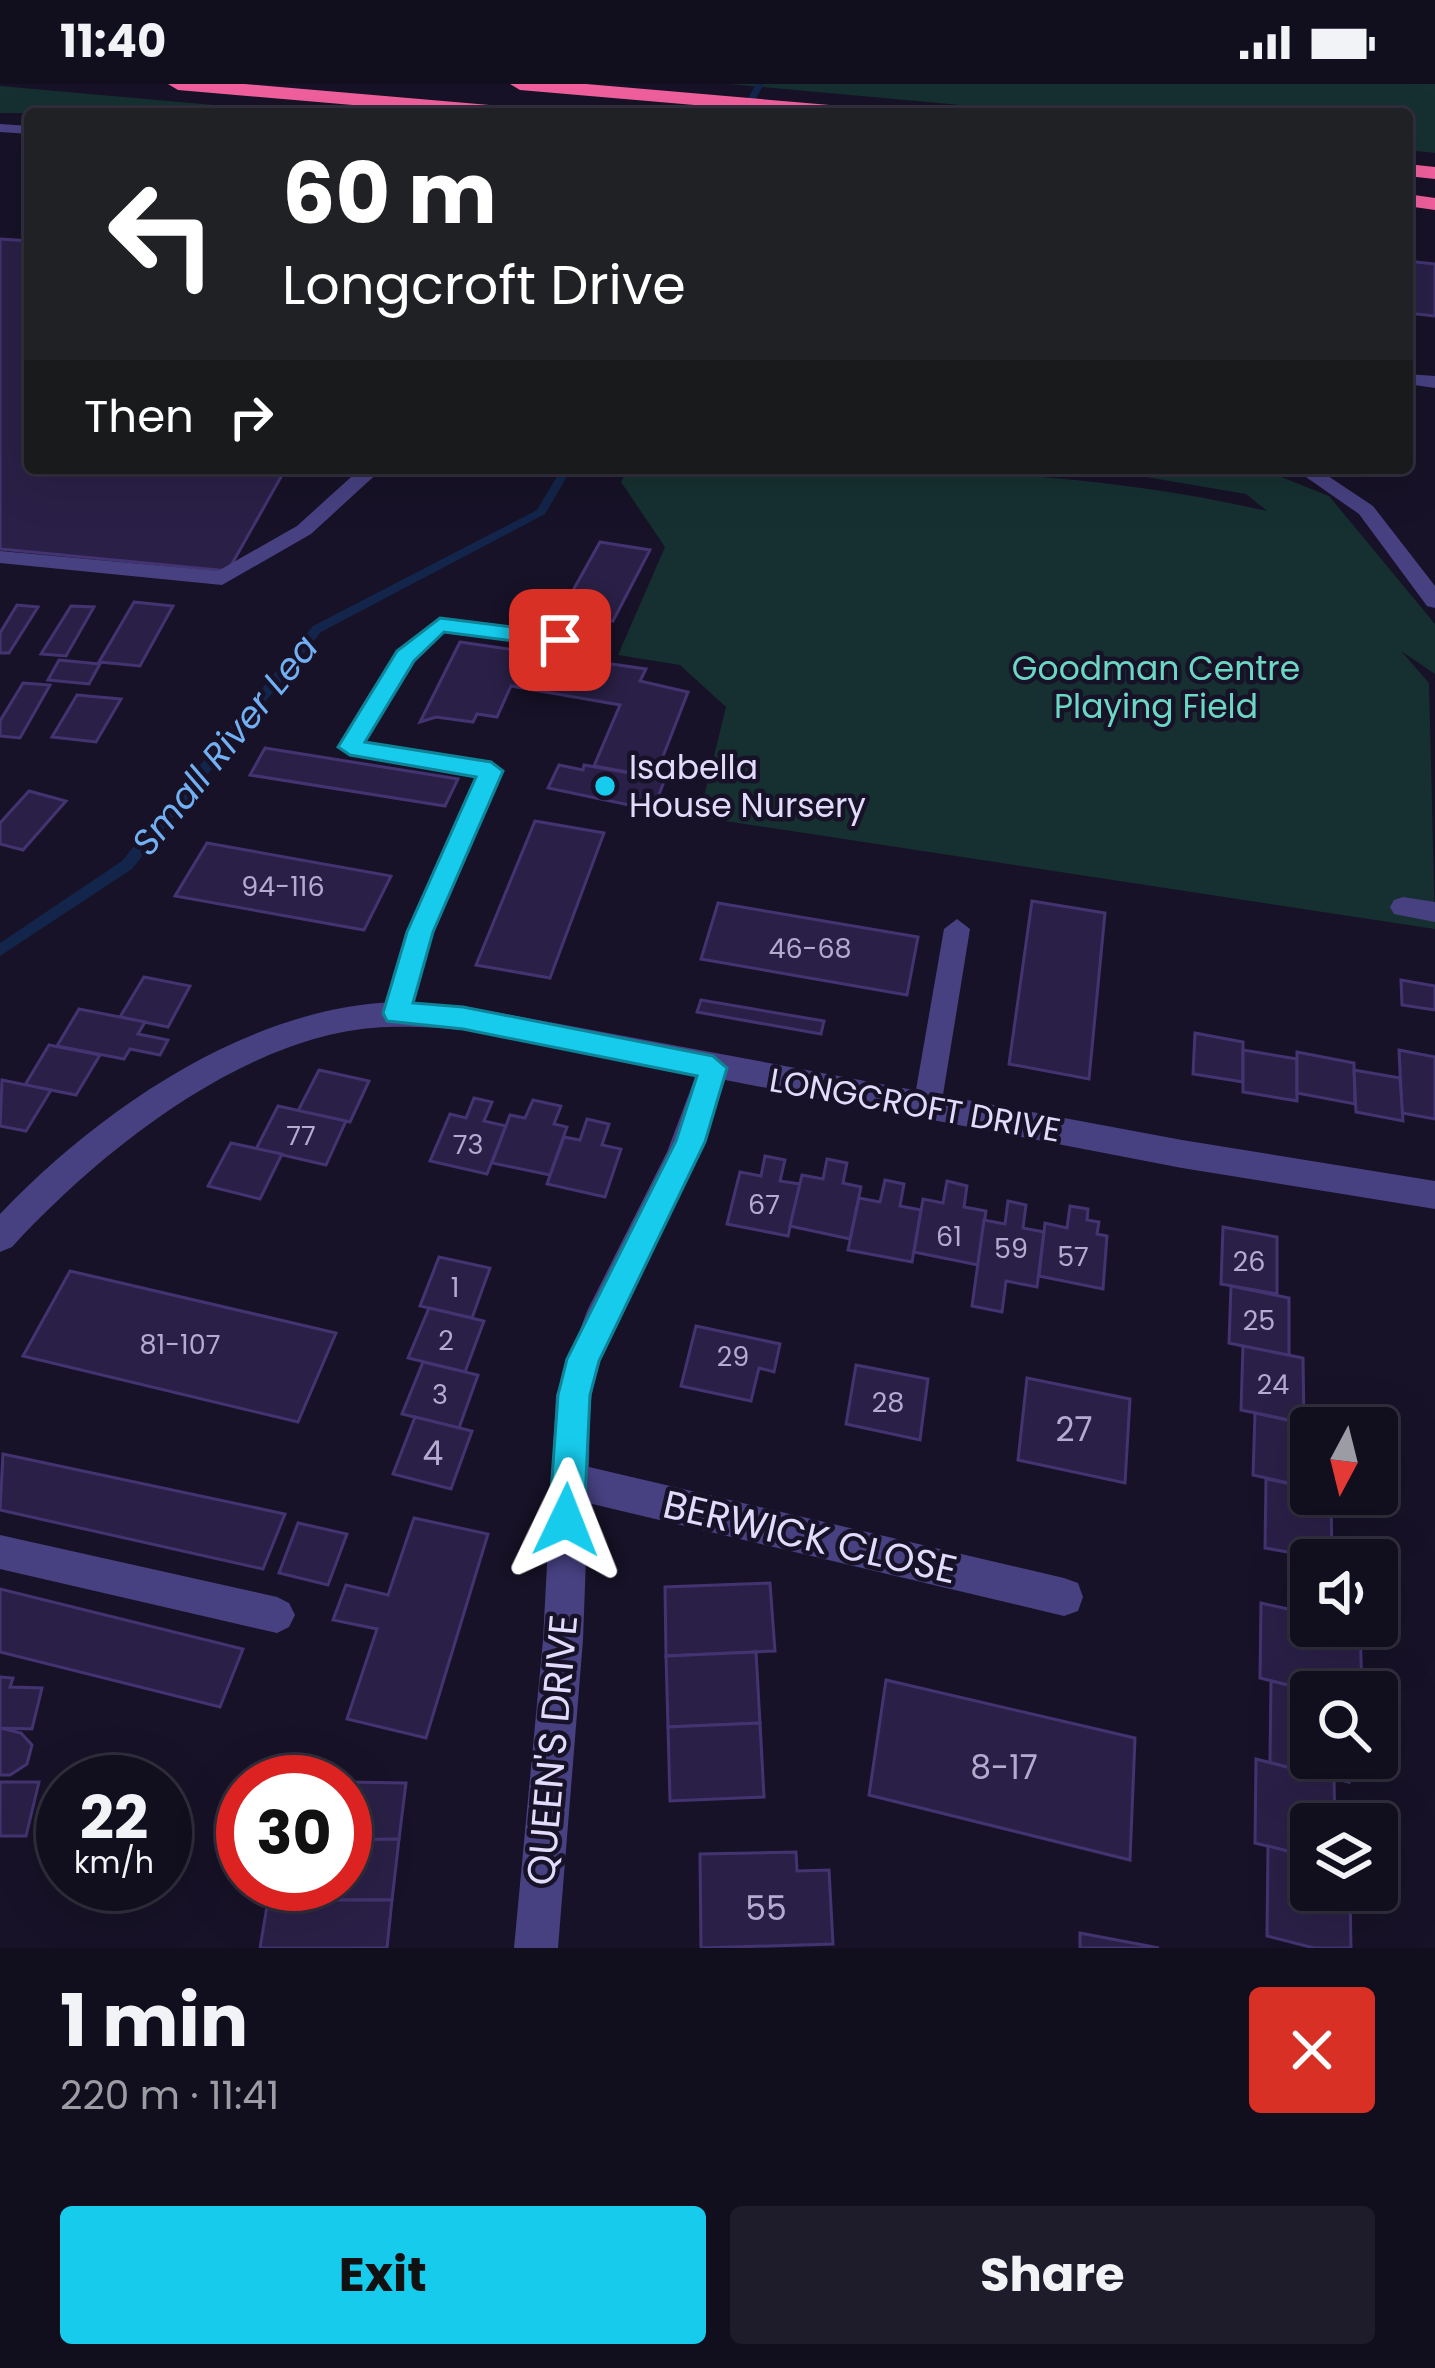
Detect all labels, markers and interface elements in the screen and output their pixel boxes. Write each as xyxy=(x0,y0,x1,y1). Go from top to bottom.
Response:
text: 11:40 xyxy=(60,10,166,73)
text: 60 m xyxy=(282,135,497,252)
icon: left xyxy=(84,156,240,312)
text: Longcroft Drive xyxy=(282,247,686,323)
icon: right xyxy=(218,384,284,450)
text: Then xyxy=(84,385,194,448)
pin xyxy=(509,589,611,691)
icon: arrive xyxy=(527,607,593,673)
water label: Small River Lea xyxy=(120,624,330,866)
park label: Goodman Centre Playing Field xyxy=(1012,645,1300,730)
place label: Isabella House Nursery xyxy=(629,744,866,829)
marker: Isabella House Nursery xyxy=(592,773,618,799)
house number: 94-116 xyxy=(241,868,325,905)
house number: 46-68 xyxy=(768,930,852,967)
street label: LONGCROFT DRIVE xyxy=(766,1056,1064,1154)
house number: 77 xyxy=(286,1117,316,1154)
house number: 73 xyxy=(453,1126,483,1163)
house number: 67 xyxy=(748,1186,780,1223)
house number: 61 xyxy=(936,1218,962,1255)
house number: 59 xyxy=(994,1230,1028,1267)
house number: 57 xyxy=(1057,1238,1089,1275)
house number: 26 xyxy=(1233,1243,1265,1280)
house number: 1 xyxy=(451,1269,459,1306)
house number: 25 xyxy=(1243,1302,1275,1339)
house number: 2 xyxy=(438,1322,454,1359)
house number: 81-107 xyxy=(140,1326,220,1363)
house number: 29 xyxy=(717,1338,749,1375)
house number: 24 xyxy=(1257,1366,1289,1403)
house number: 3 xyxy=(432,1376,448,1413)
house number: 28 xyxy=(872,1384,904,1421)
house number: 27 xyxy=(1056,1406,1093,1453)
north arrow xyxy=(1290,1407,1398,1515)
map controls xyxy=(1290,1407,1398,1911)
house number: 4 xyxy=(423,1430,443,1477)
position arrow xyxy=(503,1457,629,1583)
street label: BERWICK CLOSE xyxy=(658,1476,962,1598)
button: sound xyxy=(1290,1539,1398,1647)
street label: QUEEN'S DRIVE xyxy=(513,1612,591,1888)
button: search xyxy=(1290,1671,1398,1779)
house number: 8-17 xyxy=(970,1744,1038,1791)
speed limit sign: 30 xyxy=(216,1755,372,1911)
text: 22 xyxy=(80,1776,148,1860)
button: layers xyxy=(1290,1803,1398,1911)
text: km/h xyxy=(74,1841,154,1884)
house number: 55 xyxy=(745,1885,787,1932)
text: 1 min xyxy=(60,1970,248,2071)
button: close xyxy=(1249,1987,1375,2113)
text: 220 m · 11:41 xyxy=(60,2068,279,2123)
button: Exit xyxy=(60,2206,706,2344)
button: Share xyxy=(730,2206,1375,2344)

